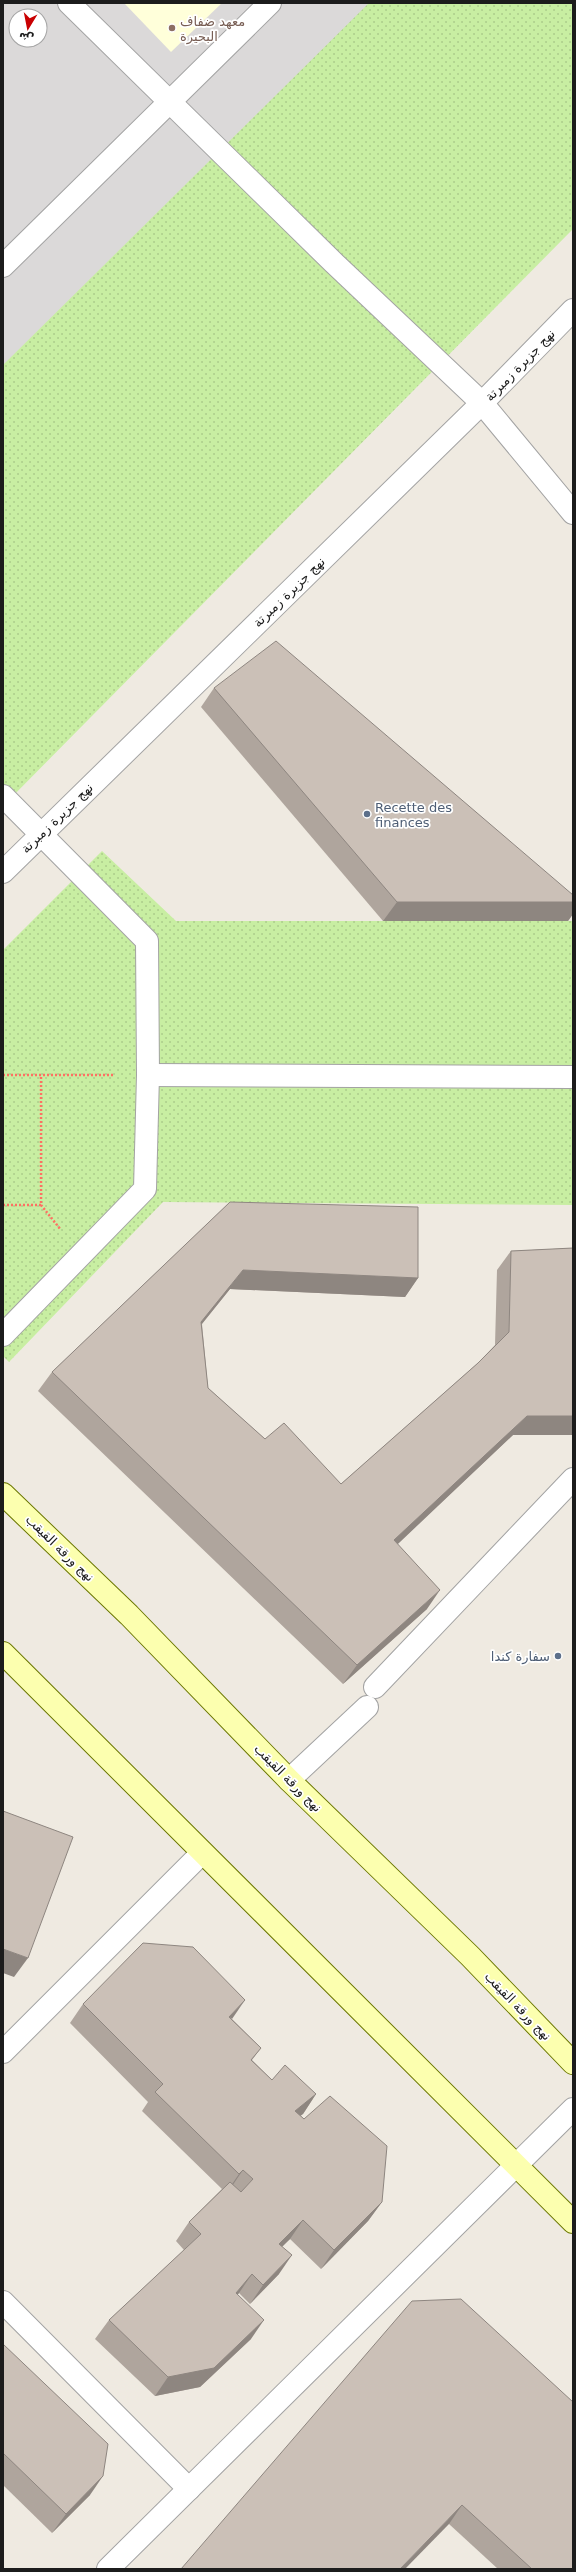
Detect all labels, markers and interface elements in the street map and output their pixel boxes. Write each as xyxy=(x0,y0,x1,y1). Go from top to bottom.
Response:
north arrow xyxy=(8,8,48,48)
place label: معهد ضفاف البحيرة xyxy=(180,14,245,45)
marker: معهد ضفاف البحيرة xyxy=(167,23,177,33)
text: ش xyxy=(18,30,35,45)
street label: نهج جزيرة زمبرتة xyxy=(482,326,559,405)
street label: نهج جزيرة زمبرتة xyxy=(250,554,329,631)
street label: نهج جزيرة زمبرتة xyxy=(18,780,97,857)
place label: Recette des finances xyxy=(375,800,452,830)
marker: Recette des finances xyxy=(362,809,372,819)
street label: نهج ورقة القيقب xyxy=(22,1512,97,1585)
place label: سفارة كندا xyxy=(491,1649,550,1665)
marker: سفارة كندا xyxy=(553,1651,563,1661)
street label: نهج ورقة القيقب xyxy=(250,1741,325,1816)
street label: نهج ورقة القيقب xyxy=(481,1969,554,2044)

